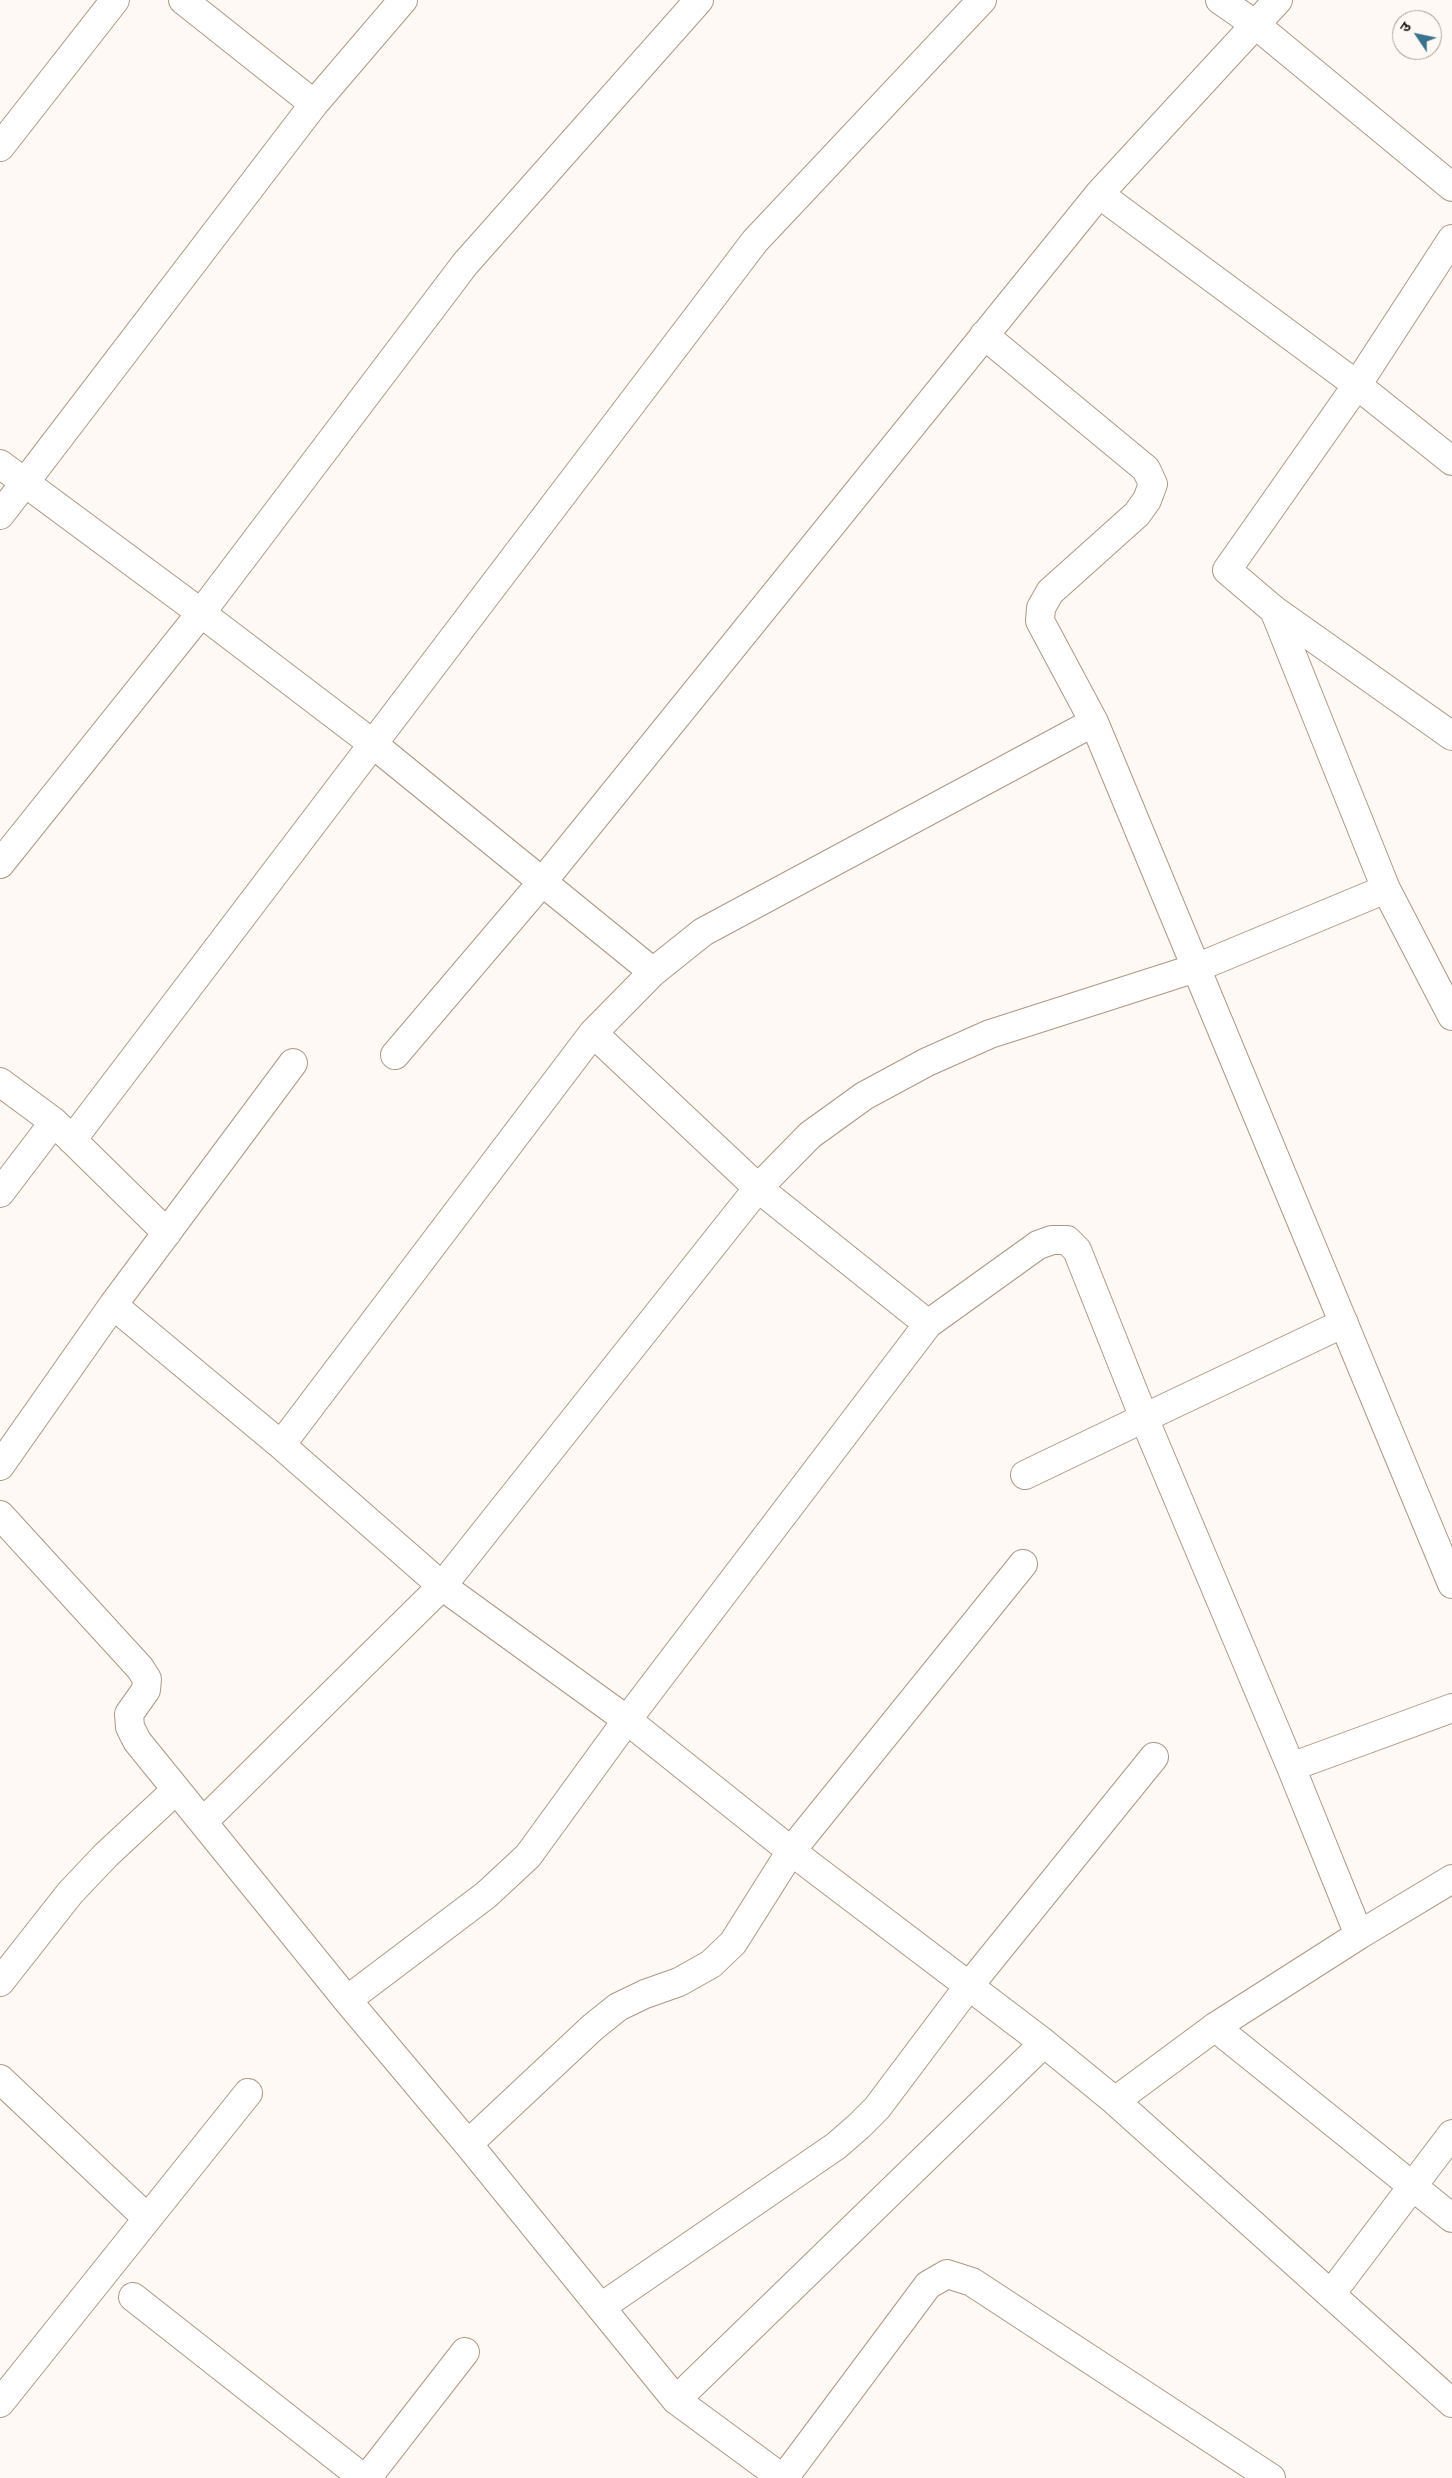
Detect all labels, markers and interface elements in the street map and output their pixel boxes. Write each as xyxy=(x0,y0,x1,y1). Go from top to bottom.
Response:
north arrow xyxy=(1392,10,1442,60)
text: उ xyxy=(1395,18,1415,36)

